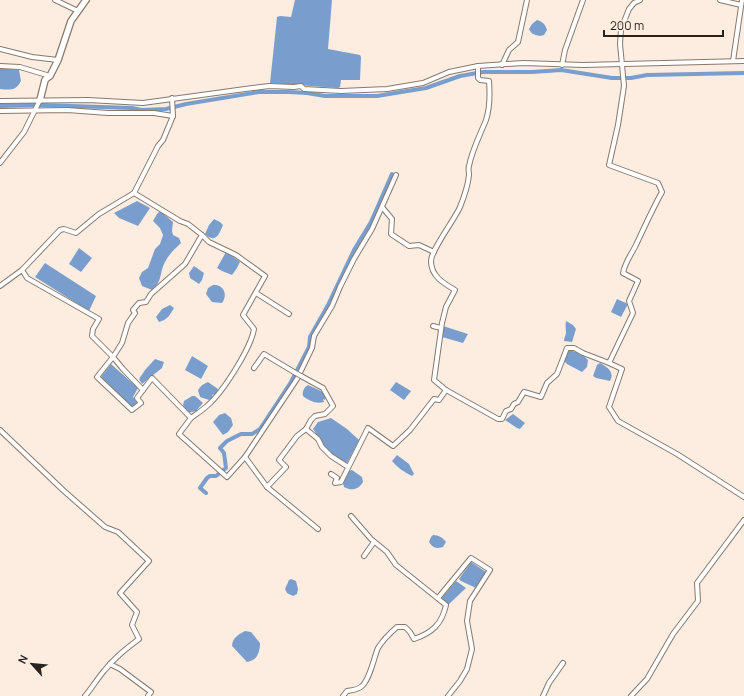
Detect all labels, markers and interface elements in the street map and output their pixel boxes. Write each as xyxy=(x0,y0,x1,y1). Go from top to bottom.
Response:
scale bar xyxy=(604,12,723,38)
text: 200 m xyxy=(610,17,644,34)
north arrow xyxy=(12,644,52,684)
text: N xyxy=(14,652,31,666)

